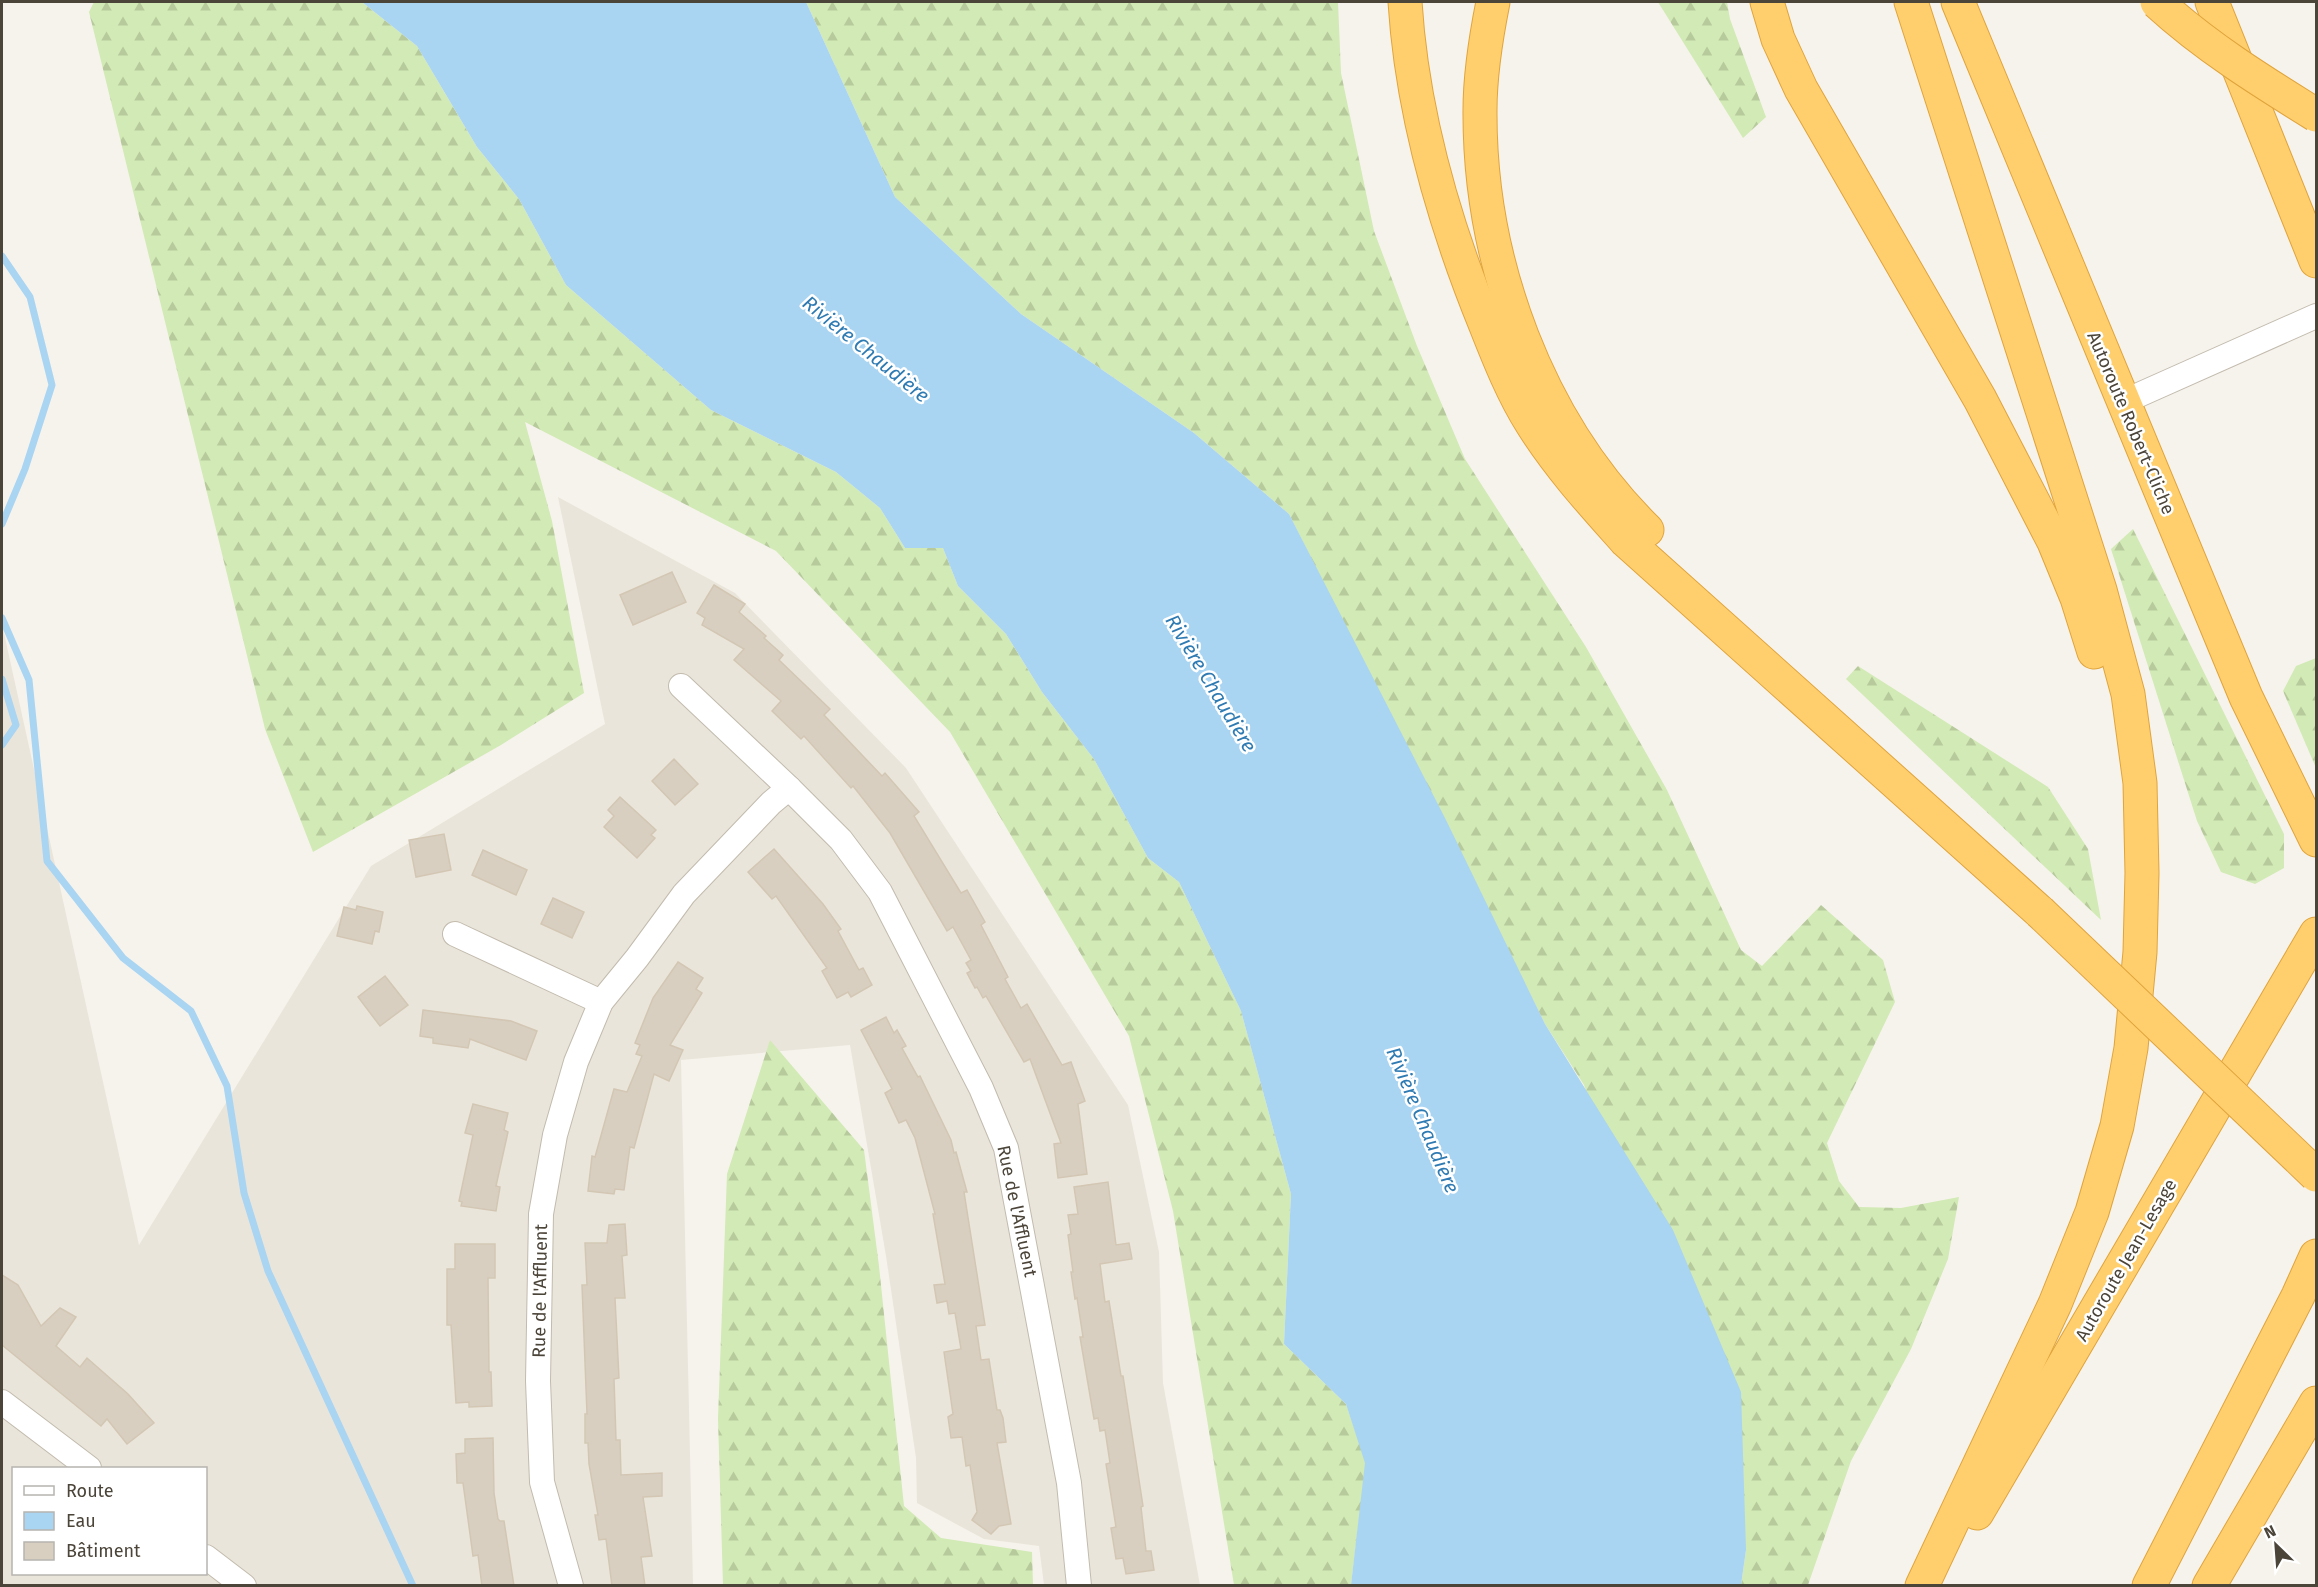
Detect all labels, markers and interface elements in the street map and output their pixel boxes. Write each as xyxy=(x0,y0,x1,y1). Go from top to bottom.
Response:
water label: Rivière Chaudière xyxy=(798,291,934,407)
street label: Autoroute Robert-Cliche xyxy=(2082,328,2180,518)
water label: Rivière Chaudière xyxy=(1160,610,1262,756)
water label: Rivière Chaudière xyxy=(1381,1043,1465,1197)
street label: Rue de l'Affluent xyxy=(992,1143,1042,1279)
street label: Autoroute Jean-Lesage xyxy=(2071,1175,2181,1345)
street label: Rue de l'Affluent xyxy=(528,1223,552,1358)
legend xyxy=(12,1467,207,1575)
text: Route xyxy=(66,1480,114,1502)
text: Eau xyxy=(66,1510,96,1532)
north arrow xyxy=(2246,1515,2306,1575)
text: N xyxy=(2261,1521,2279,1543)
text: Bâtiment xyxy=(66,1540,141,1562)

